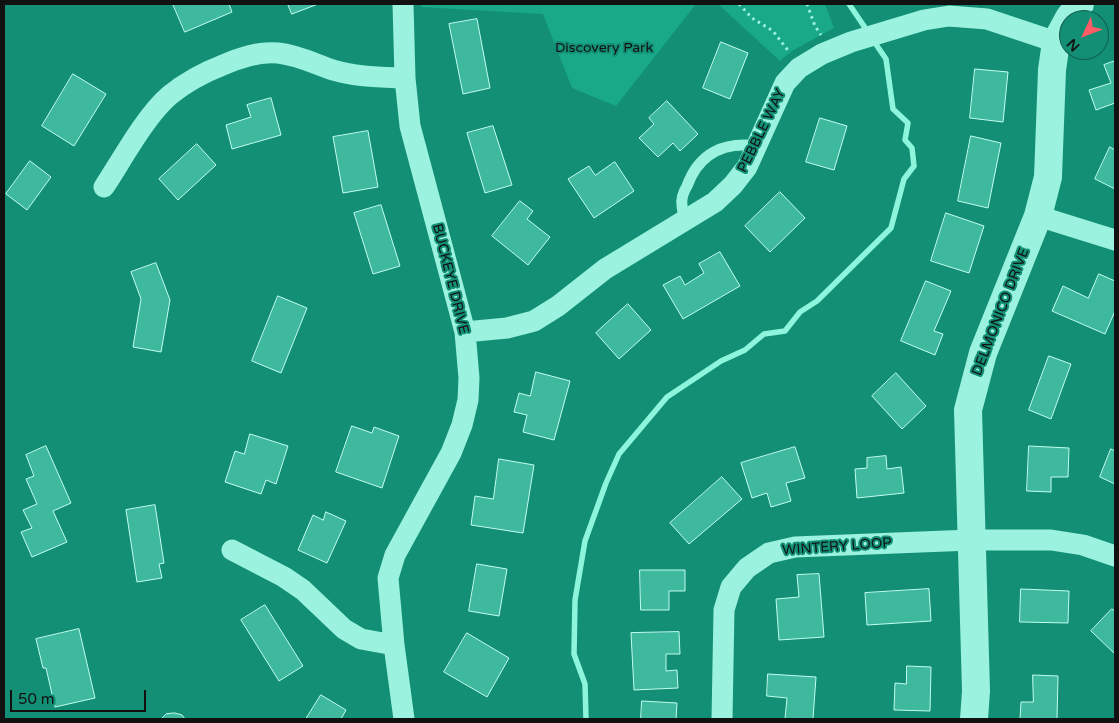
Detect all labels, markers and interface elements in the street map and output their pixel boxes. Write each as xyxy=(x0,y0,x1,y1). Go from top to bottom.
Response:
north arrow xyxy=(1059,10,1109,60)
text: N xyxy=(1063,35,1083,55)
park label: Discovery Park xyxy=(555,40,653,56)
street label: PEBBLE WAY xyxy=(734,86,790,176)
street label: BUCKEYE DRIVE xyxy=(428,222,472,336)
street label: DELMONICO DRIVE xyxy=(969,246,1033,378)
street label: WINTERY LOOP xyxy=(782,535,892,559)
scale bar xyxy=(12,680,149,712)
text: 50 m xyxy=(18,690,55,708)

